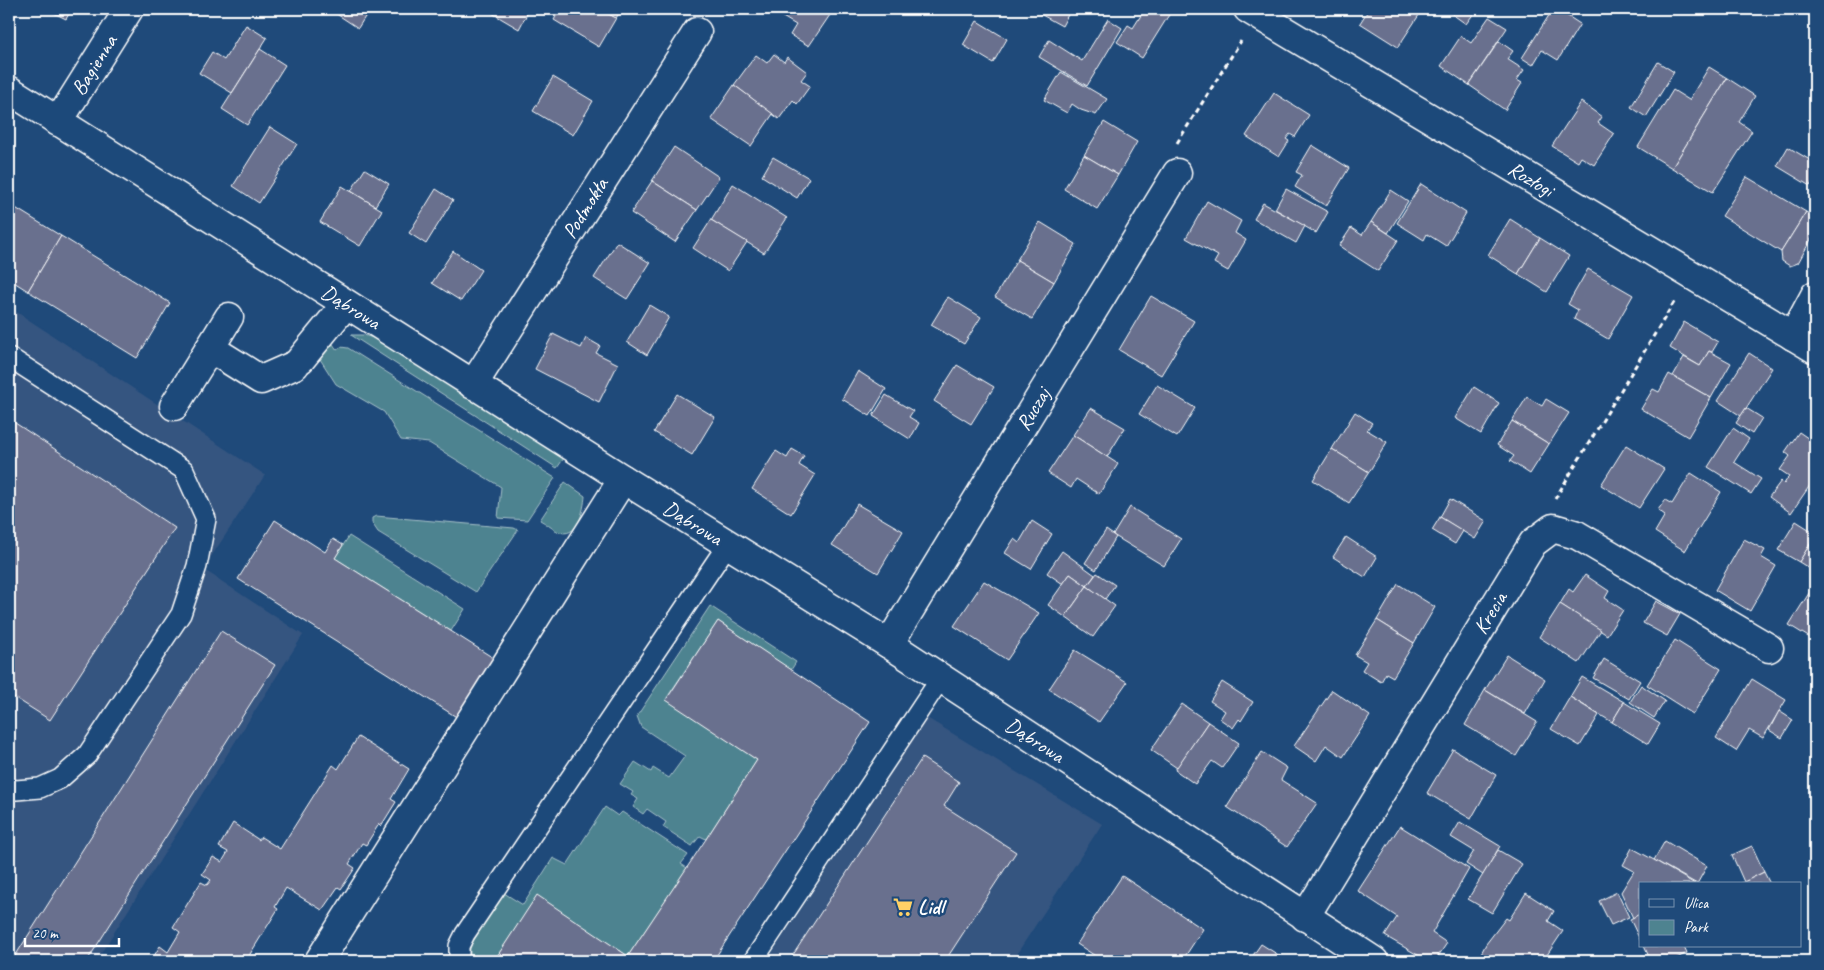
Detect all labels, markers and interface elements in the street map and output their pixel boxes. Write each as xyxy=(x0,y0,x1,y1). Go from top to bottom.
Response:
street label: Bagienna xyxy=(65,28,124,100)
street label: Rozłogi xyxy=(1503,155,1561,204)
street label: Podmokła xyxy=(556,171,615,243)
street label: Dąbrowa xyxy=(317,279,387,336)
street label: Ruczaj xyxy=(1010,381,1057,435)
street label: Dąbrowa xyxy=(659,495,729,552)
street label: Krecia xyxy=(1467,585,1514,639)
street label: Dąbrowa xyxy=(1001,711,1071,769)
legend xyxy=(1639,882,1802,948)
place label: Lidl xyxy=(918,894,948,920)
text: Ulica xyxy=(1684,894,1709,913)
supermarket icon: Lidl xyxy=(892,896,914,918)
scale bar xyxy=(25,915,119,947)
text: Park xyxy=(1684,918,1709,937)
text: 20 m xyxy=(32,924,59,943)

